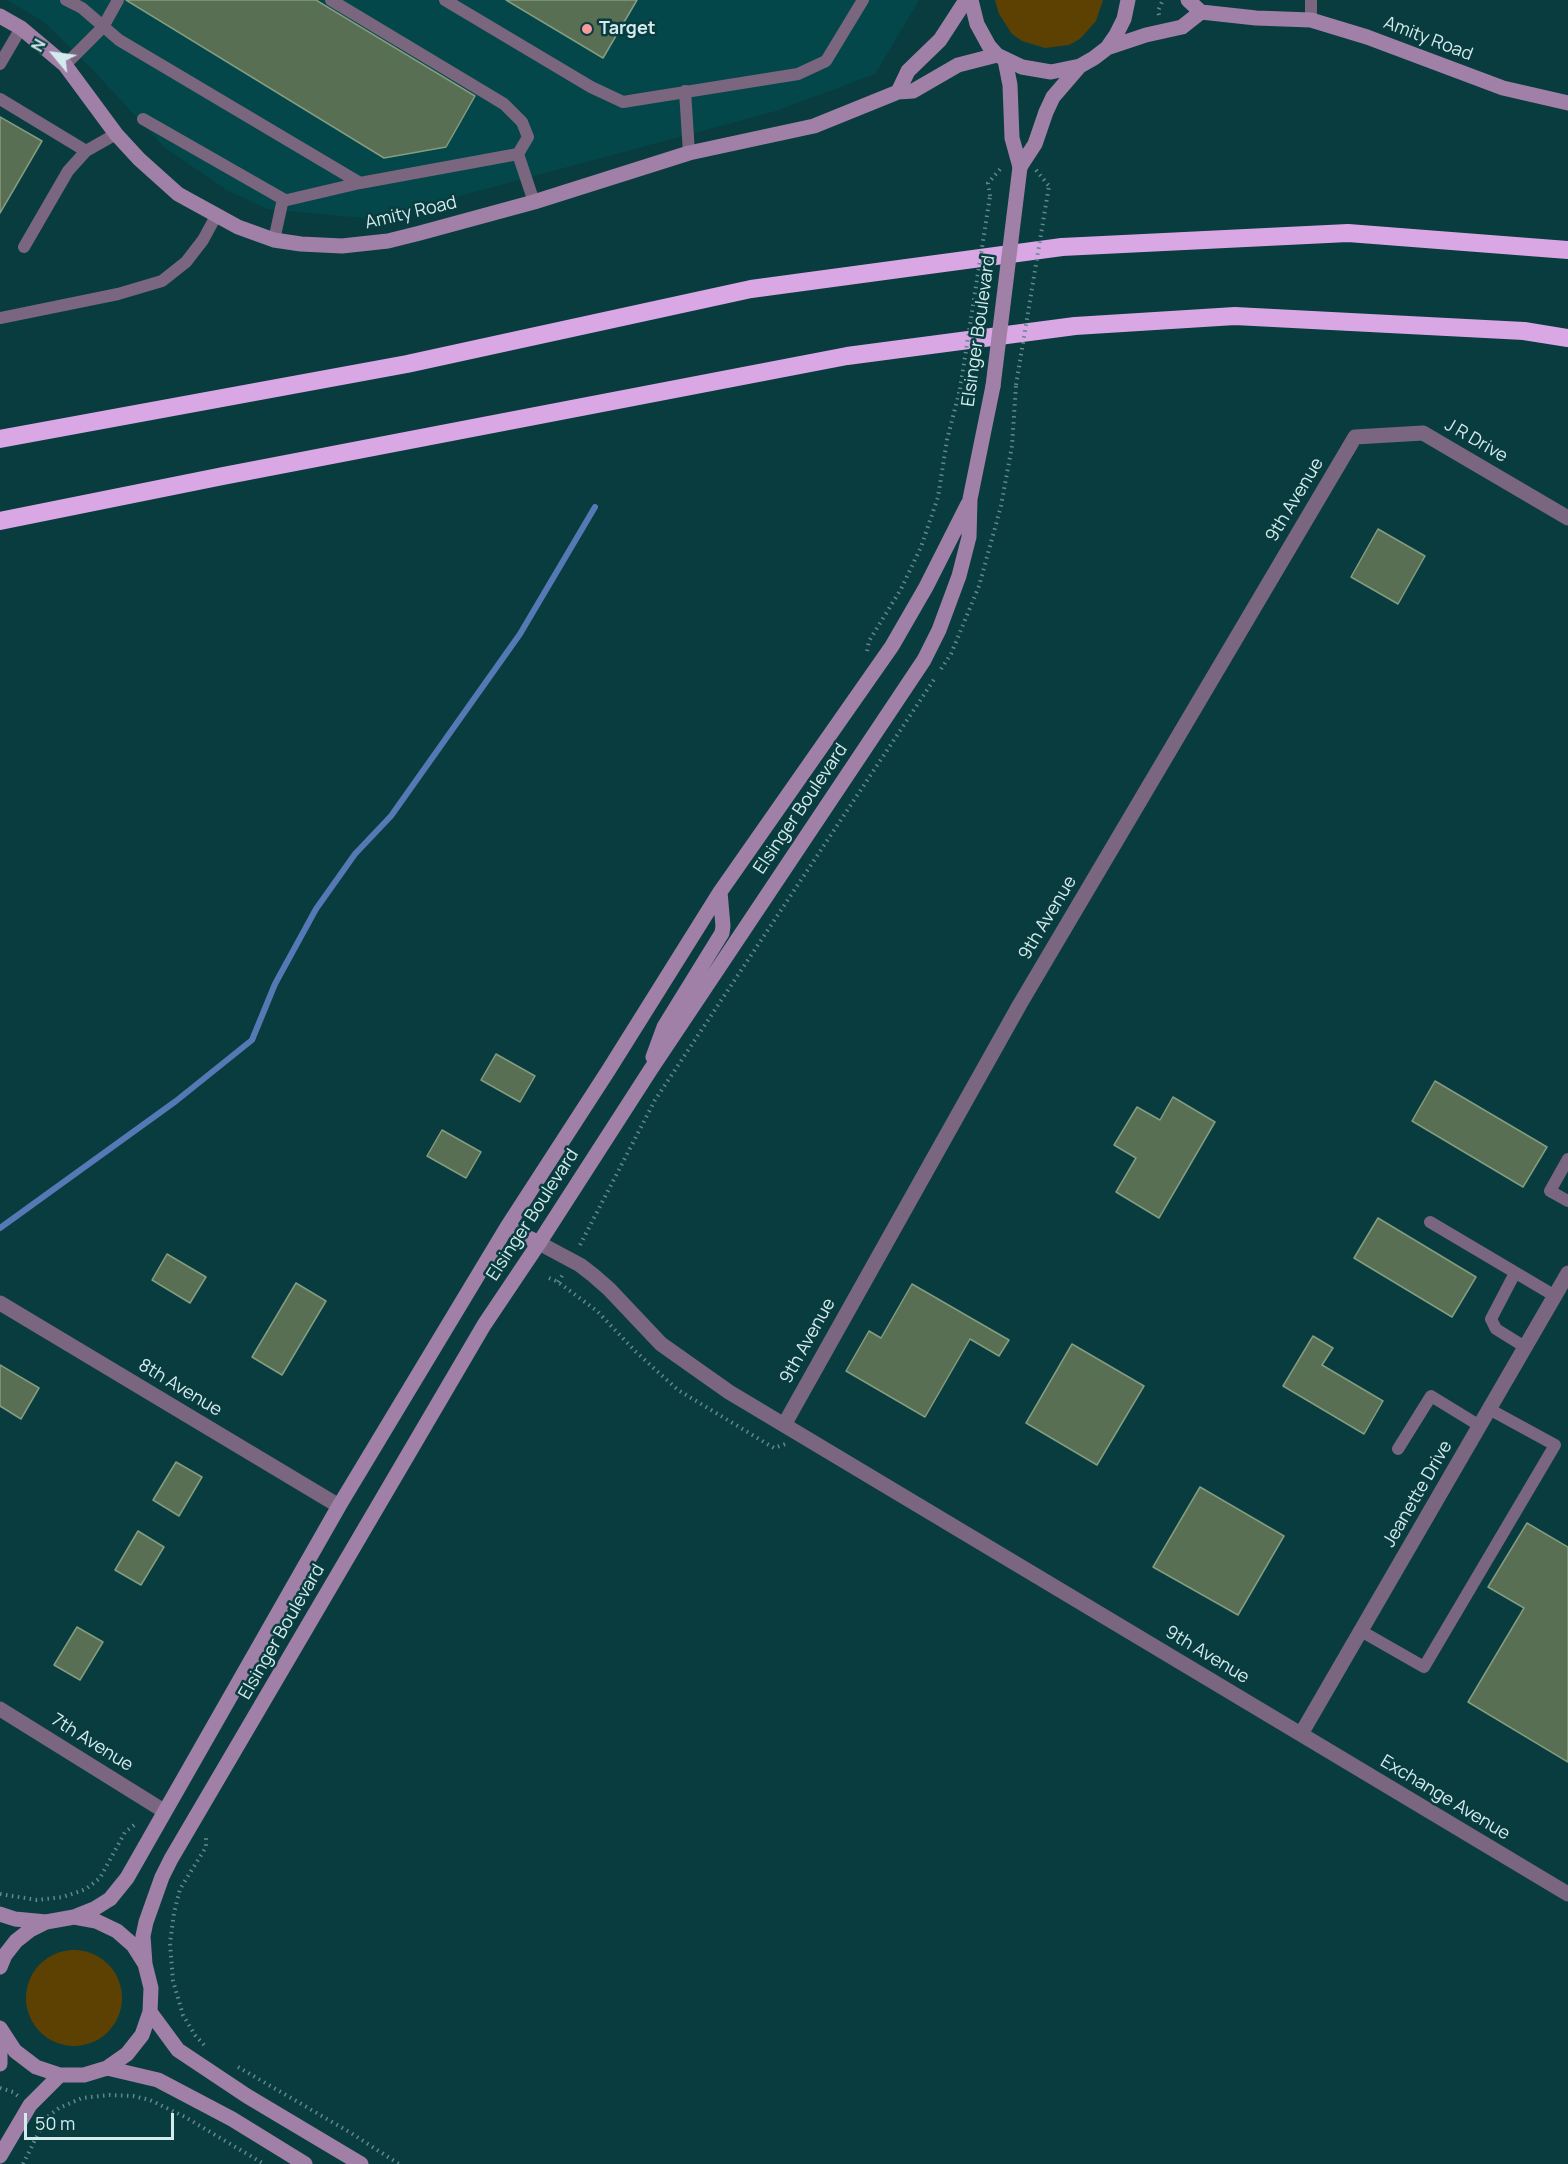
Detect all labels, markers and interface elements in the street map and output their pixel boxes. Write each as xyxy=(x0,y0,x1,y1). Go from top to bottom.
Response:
street label: Amity Road xyxy=(1380,12,1476,66)
place label: Target xyxy=(599,18,656,40)
marker: Target xyxy=(580,22,594,36)
north arrow xyxy=(24,24,84,84)
text: N xyxy=(26,35,51,56)
street label: Amity Road xyxy=(363,192,459,234)
street label: Elsinger Boulevard xyxy=(958,254,1000,408)
street label: J R Drive xyxy=(1441,414,1511,468)
street label: 9th Avenue xyxy=(1261,454,1329,546)
street label: Elsinger Boulevard xyxy=(749,740,853,878)
street label: 9th Avenue xyxy=(1014,872,1082,964)
street label: Elsinger Boulevard xyxy=(482,1145,584,1285)
street label: 9th Avenue xyxy=(776,1295,840,1387)
street label: 8th Avenue xyxy=(134,1355,226,1421)
street label: Jeanette Drive xyxy=(1379,1437,1457,1551)
street label: Elsinger Boulevard xyxy=(235,1561,329,1703)
street label: 9th Avenue xyxy=(1161,1621,1253,1689)
street label: 7th Avenue xyxy=(47,1709,137,1777)
street label: Exchange Avenue xyxy=(1376,1751,1514,1845)
scale bar xyxy=(27,2101,177,2139)
text: 50 m xyxy=(35,2111,75,2135)

